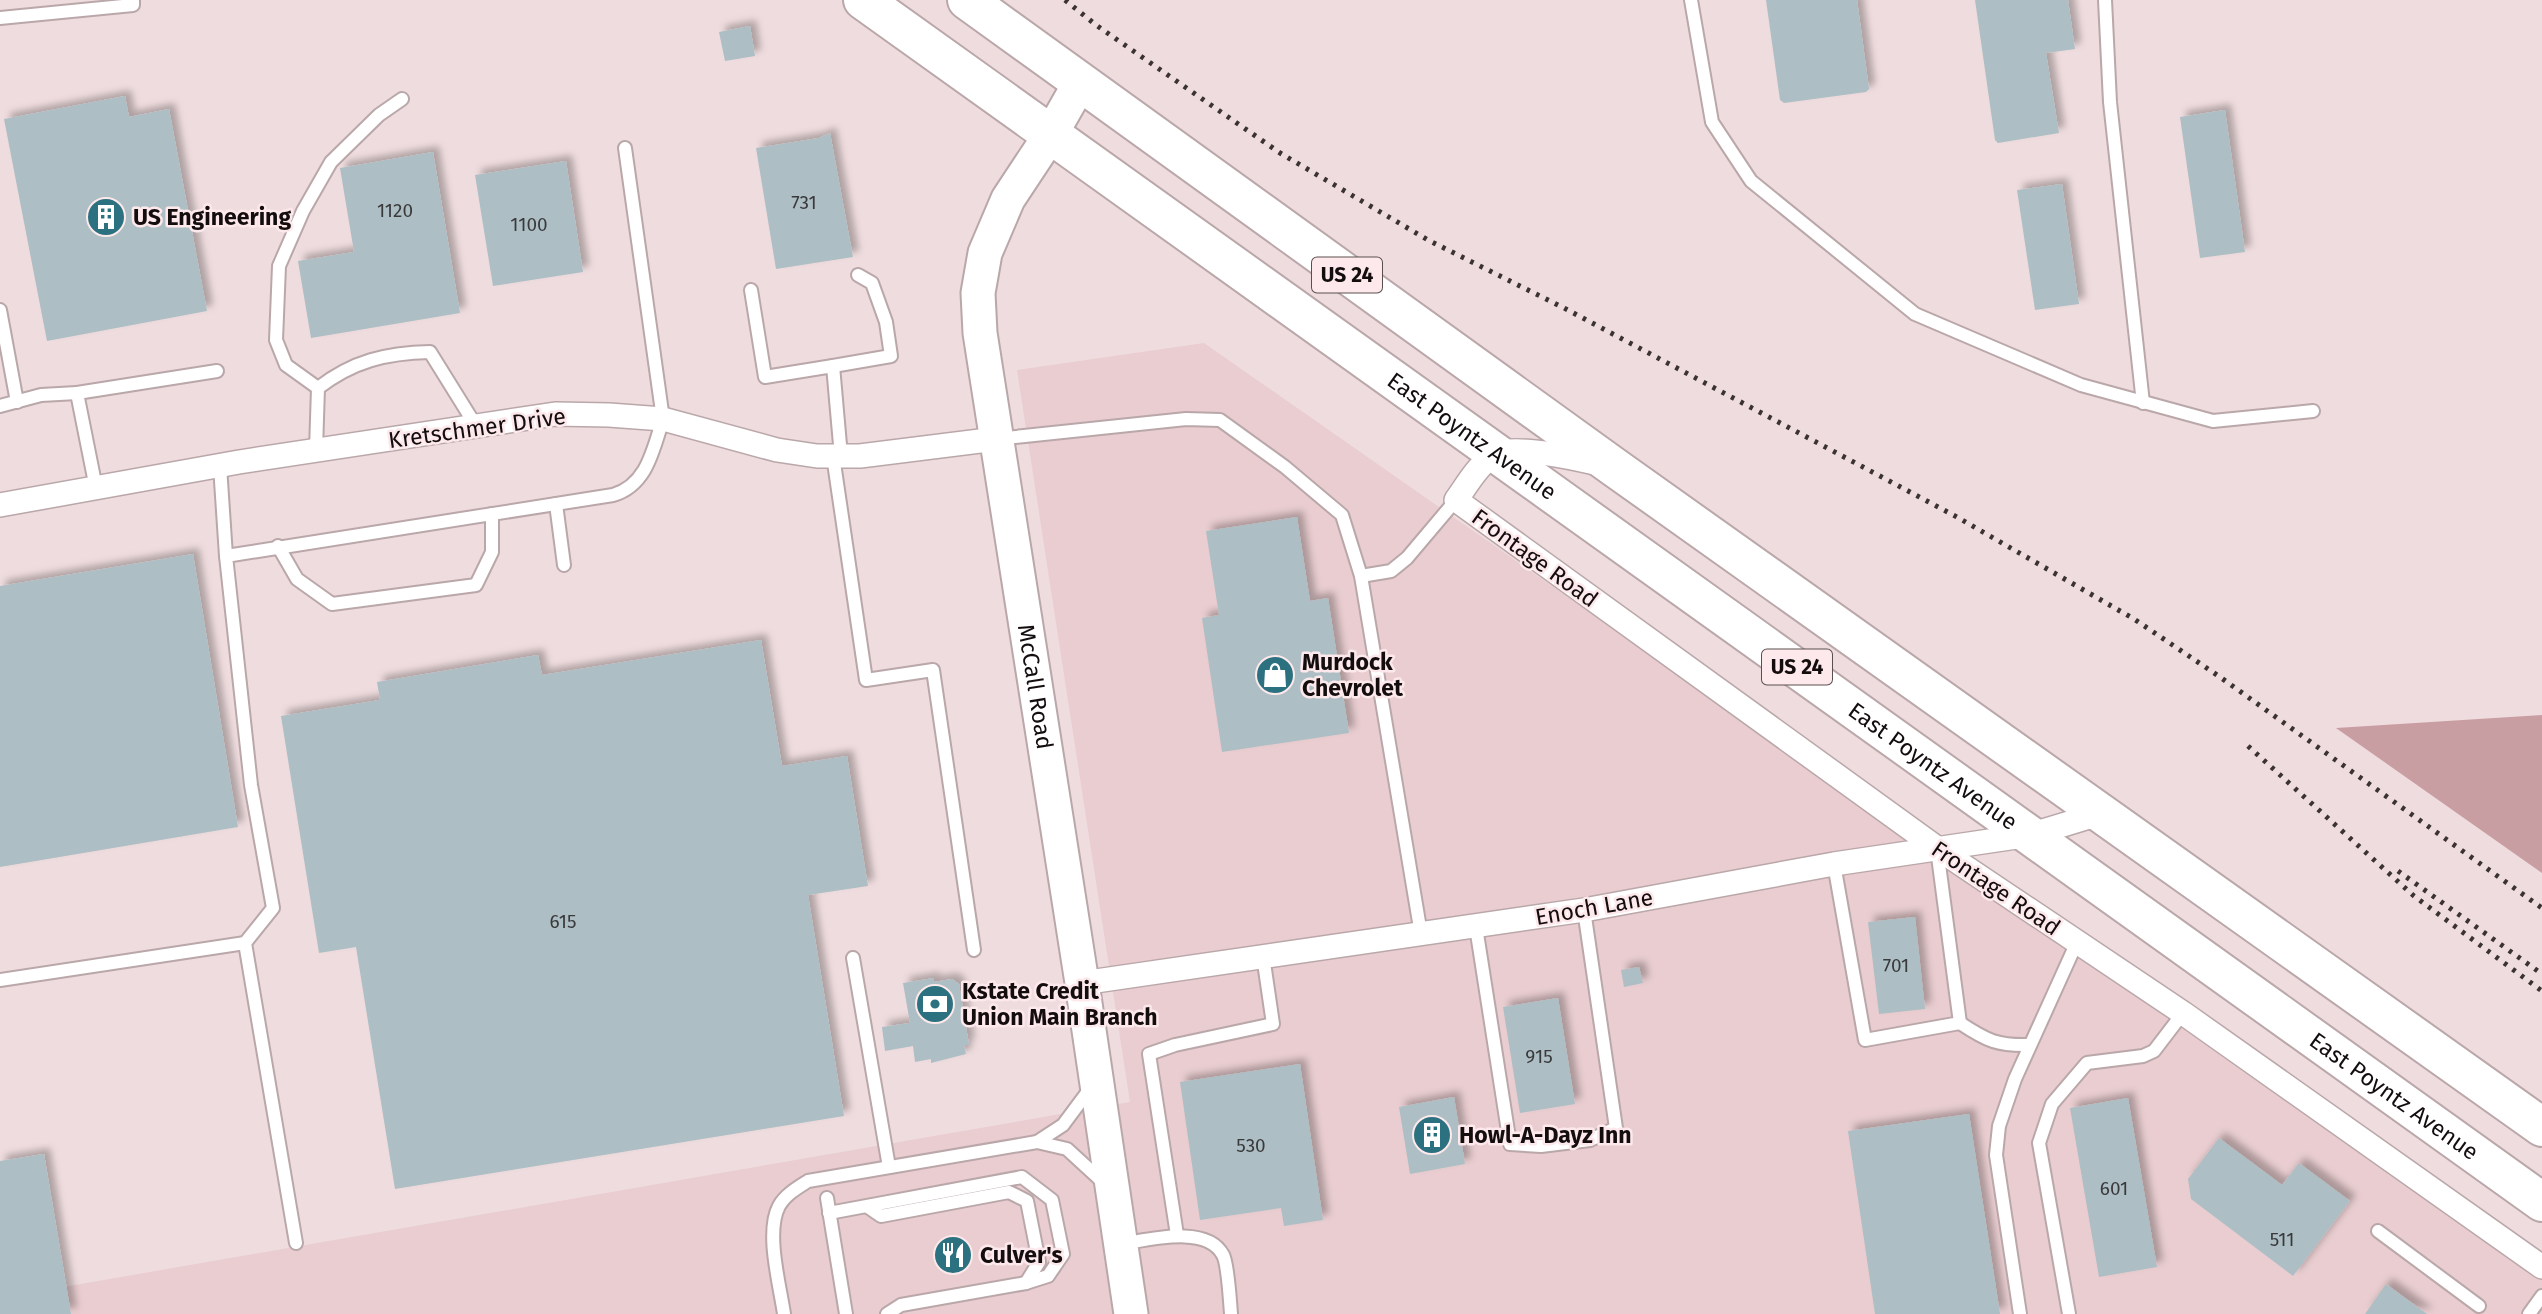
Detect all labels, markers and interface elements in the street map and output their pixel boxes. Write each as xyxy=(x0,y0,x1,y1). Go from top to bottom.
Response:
house number: 731 xyxy=(791,191,817,214)
building icon: US Engineering xyxy=(85,196,127,238)
house number: 1120 xyxy=(377,199,413,222)
place label: US Engineering xyxy=(133,203,291,231)
house number: 1100 xyxy=(510,213,548,236)
road number: US 24 xyxy=(1312,258,1382,292)
street label: East Poyntz Avenue xyxy=(1382,366,1562,506)
street label: Kretschmer Drive xyxy=(386,402,568,454)
street label: Frontage Road xyxy=(1466,503,1604,613)
street label: McCall Road xyxy=(1012,622,1059,751)
place label: Murdock Chevrolet xyxy=(1302,648,1404,702)
road number: US 24 xyxy=(1762,650,1832,684)
shop icon: Murdock Chevrolet xyxy=(1254,654,1296,696)
street label: East Poyntz Avenue xyxy=(1843,696,2023,836)
street label: Frontage Road xyxy=(1926,835,2066,941)
street label: Enoch Lane xyxy=(1533,883,1655,931)
house number: 615 xyxy=(550,910,576,933)
house number: 701 xyxy=(1883,954,1909,977)
place label: Kstate Credit Union Main Branch xyxy=(962,977,1158,1031)
bank icon: Kstate Credit Union Main Branch xyxy=(914,983,956,1025)
street label: East Poyntz Avenue xyxy=(2304,1026,2484,1166)
house number: 915 xyxy=(1525,1045,1553,1068)
building icon: Howl-A-Dayz Inn xyxy=(1411,1114,1453,1156)
place label: Howl-A-Dayz Inn xyxy=(1459,1121,1632,1149)
house number: 530 xyxy=(1236,1134,1266,1157)
house number: 601 xyxy=(2100,1177,2128,1200)
house number: 511 xyxy=(2270,1228,2294,1251)
restaurant icon: Culver's xyxy=(932,1234,974,1276)
place label: Culver's xyxy=(980,1241,1063,1269)

